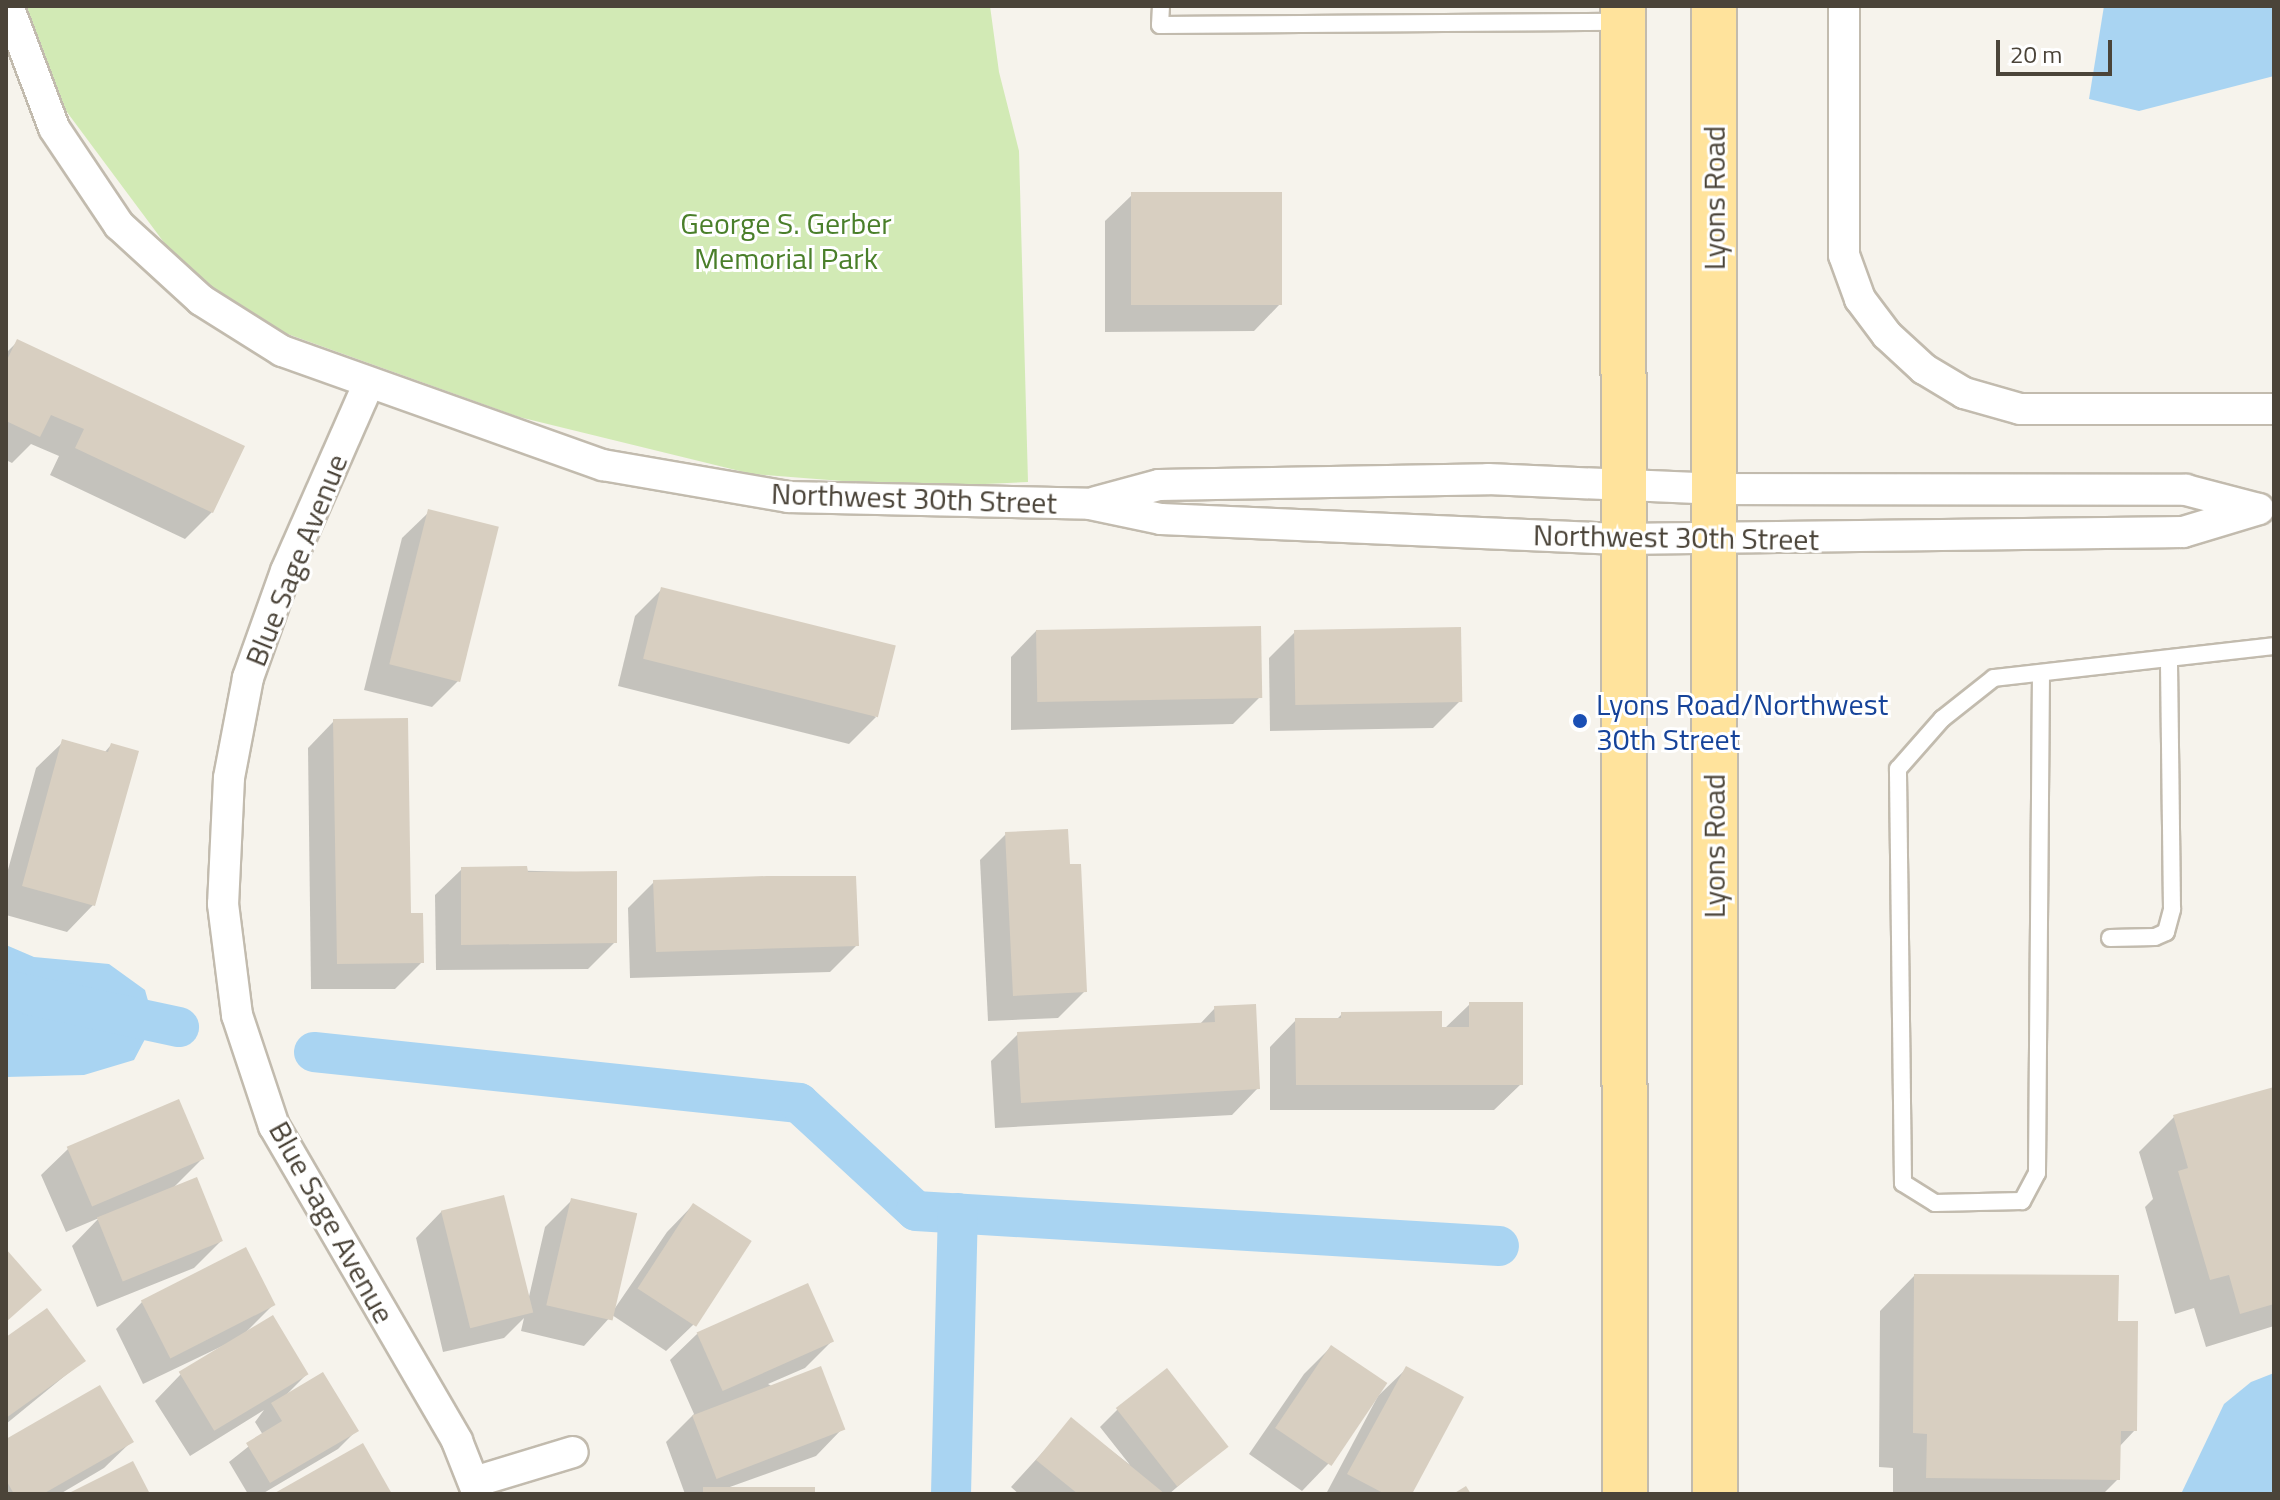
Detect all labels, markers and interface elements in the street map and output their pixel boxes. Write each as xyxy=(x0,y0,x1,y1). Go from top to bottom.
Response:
scale bar xyxy=(2000,24,2116,74)
text: 20 m xyxy=(2010,36,2062,72)
street label: Lyons Road xyxy=(1696,126,1732,270)
park label: George S. Gerber Memorial Park xyxy=(680,205,892,276)
street label: Blue Sage Avenue xyxy=(237,449,355,671)
street label: Northwest 30th Street xyxy=(770,475,1058,521)
street label: Northwest 30th Street xyxy=(1533,517,1819,557)
place label: Lyons Road/Northwest 30th Street xyxy=(1596,686,1888,756)
marker: Lyons Road/Northwest 30th Street xyxy=(1571,712,1589,730)
street label: Lyons Road xyxy=(1696,774,1732,918)
street label: Blue Sage Avenue xyxy=(262,1115,402,1329)

